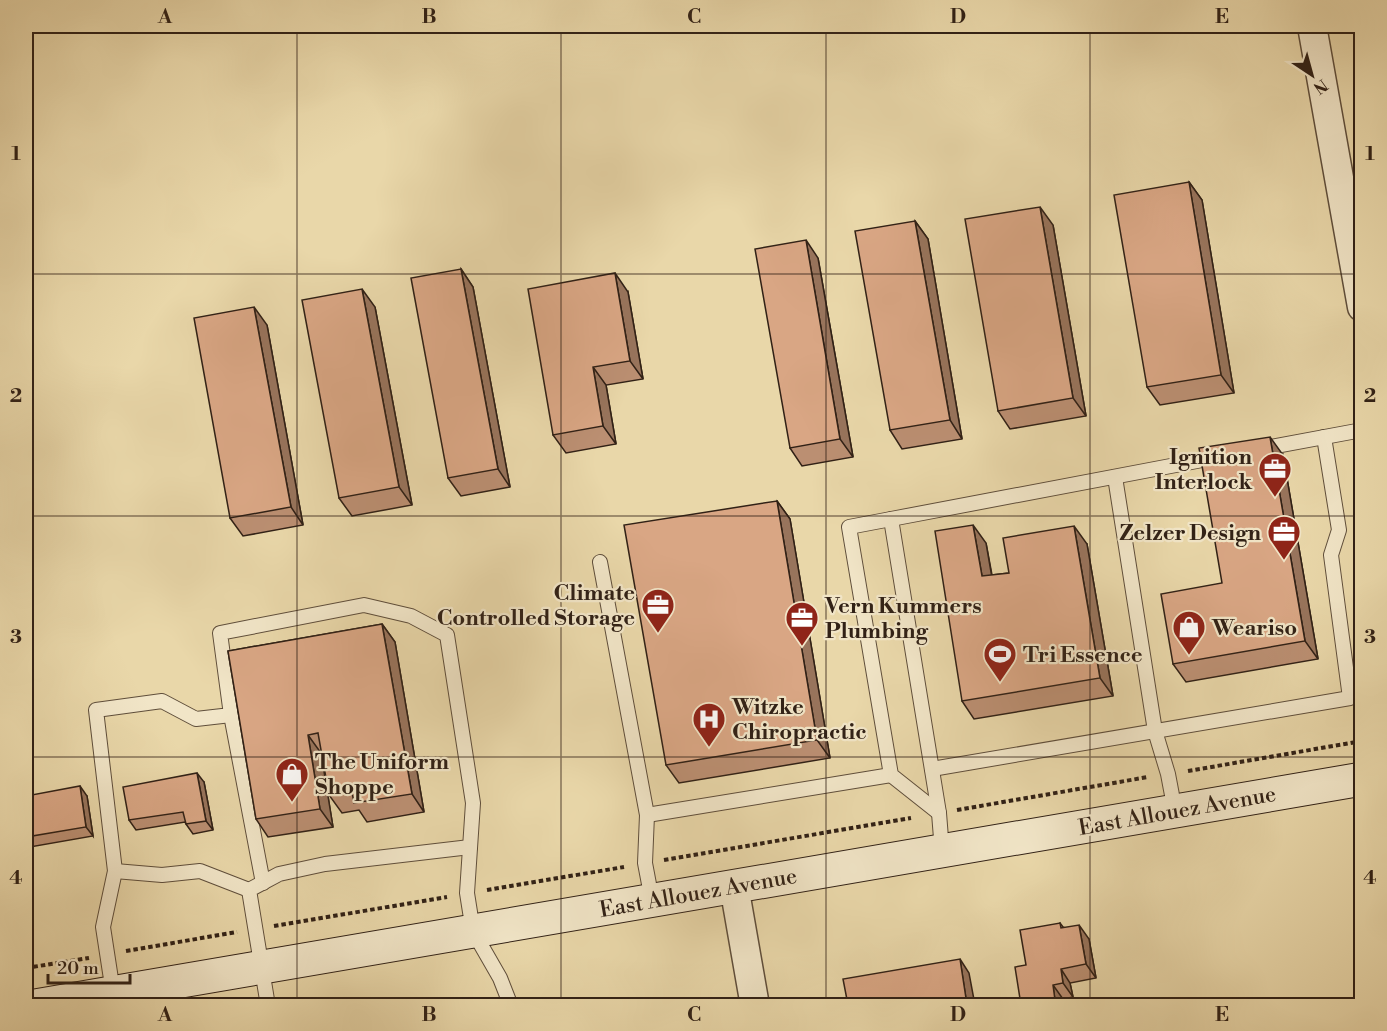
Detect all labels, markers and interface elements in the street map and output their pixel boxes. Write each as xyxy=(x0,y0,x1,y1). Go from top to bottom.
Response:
text: A xyxy=(157,5,173,30)
text: B xyxy=(421,5,437,30)
text: C xyxy=(687,5,701,30)
text: D xyxy=(950,5,966,30)
text: E xyxy=(1215,5,1229,30)
north arrow xyxy=(1282,45,1342,105)
text: N xyxy=(1309,75,1331,98)
text: 1 xyxy=(11,142,21,167)
text: 1 xyxy=(1365,142,1375,167)
text: 2 xyxy=(10,384,22,409)
text: 2 xyxy=(1364,384,1376,409)
place label: Ignition Interlock xyxy=(1155,444,1252,496)
office icon: Ignition Interlock xyxy=(1257,451,1293,498)
office icon: Zelzer Design xyxy=(1266,514,1302,561)
place label: Zelzer Design xyxy=(1120,520,1261,547)
place label: Climate Controlled Storage xyxy=(437,580,635,632)
office icon: Climate Controlled Storage xyxy=(640,587,676,634)
place label: Vern Kummers Plumbing xyxy=(824,593,982,645)
office icon: Vern Kummers Plumbing xyxy=(784,600,820,647)
shop icon: Weariso xyxy=(1171,609,1207,656)
place label: Weariso xyxy=(1211,615,1297,642)
text: 3 xyxy=(10,625,22,650)
text: 3 xyxy=(1364,625,1376,650)
sports icon: Tri Essence xyxy=(982,636,1018,683)
place label: Tri Essence xyxy=(1023,642,1143,669)
place label: Witzke Chiropractic xyxy=(731,694,867,746)
hospital icon: Witzke Chiropractic xyxy=(691,701,727,748)
place label: The Uniform Shoppe xyxy=(315,749,449,801)
shop icon: The Uniform Shoppe xyxy=(274,756,310,803)
street label: East Allouez Avenue xyxy=(1076,781,1278,842)
street label: East Allouez Avenue xyxy=(597,863,799,924)
text: 4 xyxy=(9,866,23,891)
text: 4 xyxy=(1363,866,1377,891)
scale bar xyxy=(48,947,130,985)
text: 20 m xyxy=(57,957,99,980)
text: A xyxy=(157,1003,173,1028)
text: B xyxy=(421,1003,437,1028)
text: C xyxy=(687,1003,701,1028)
text: D xyxy=(950,1003,966,1028)
text: E xyxy=(1215,1003,1229,1028)

